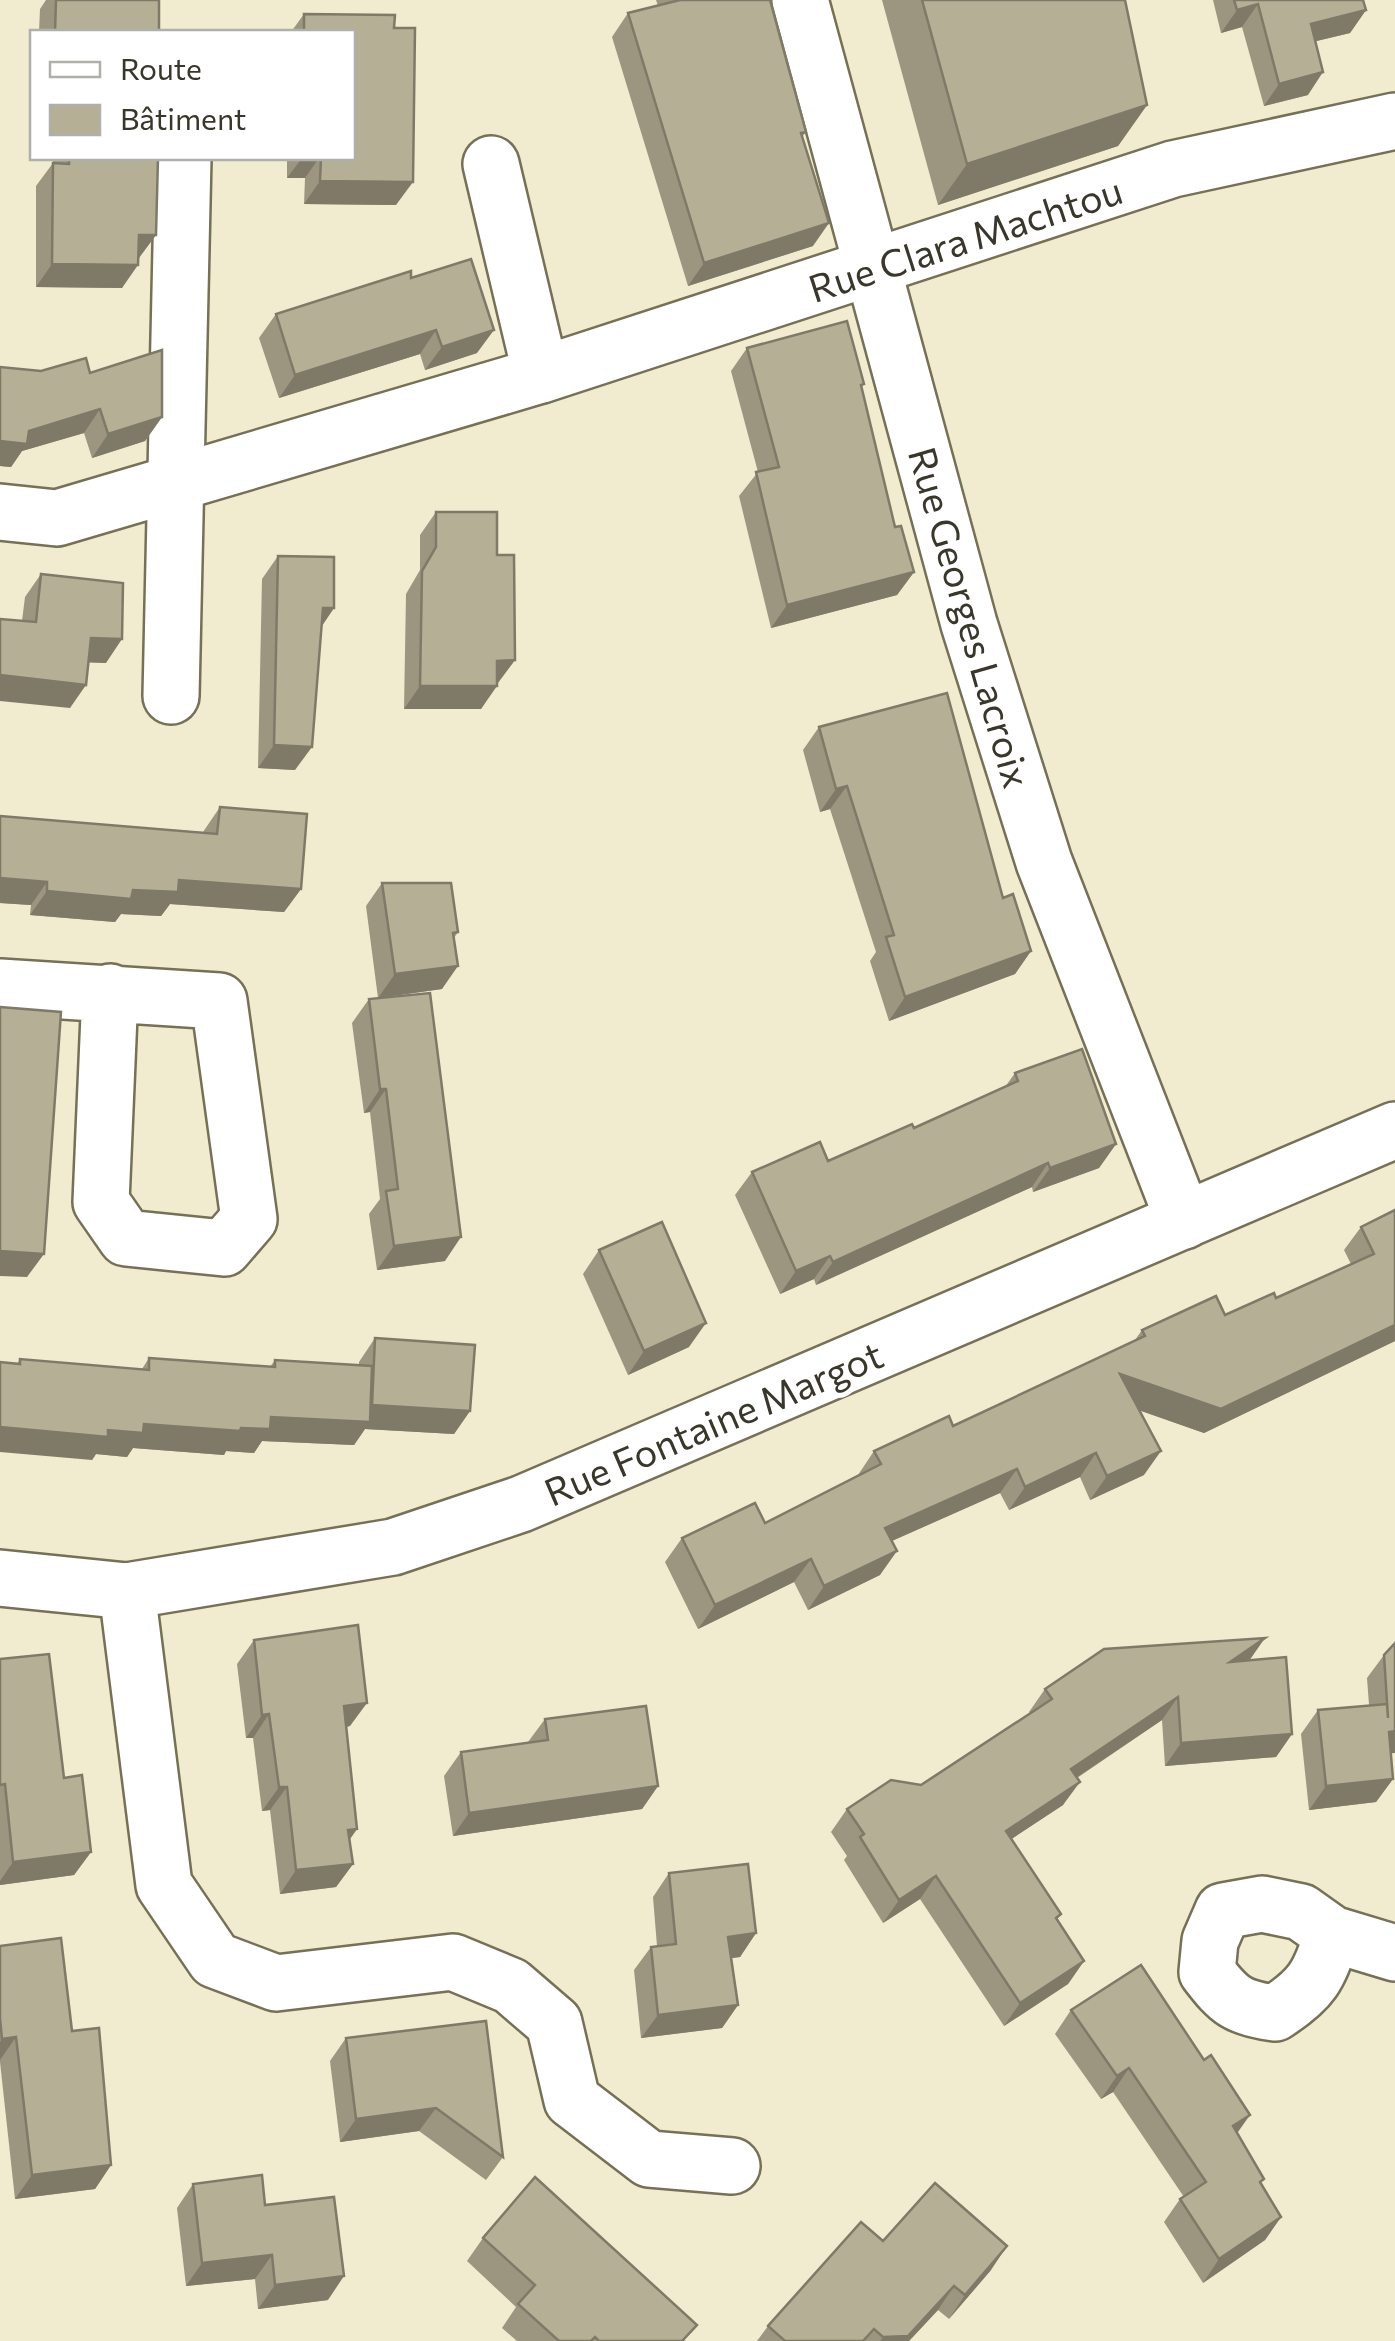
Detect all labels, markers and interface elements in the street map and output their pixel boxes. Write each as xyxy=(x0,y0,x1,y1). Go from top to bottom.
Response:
legend xyxy=(30,30,355,160)
text: Route xyxy=(120,49,202,86)
text: Bâtiment xyxy=(120,99,246,136)
street label: Rue Clara Machtou xyxy=(802,165,1128,311)
street label: Rue Georges Lacroix xyxy=(900,441,1042,793)
street label: Rue Fontaine Margot xyxy=(537,1329,889,1515)

